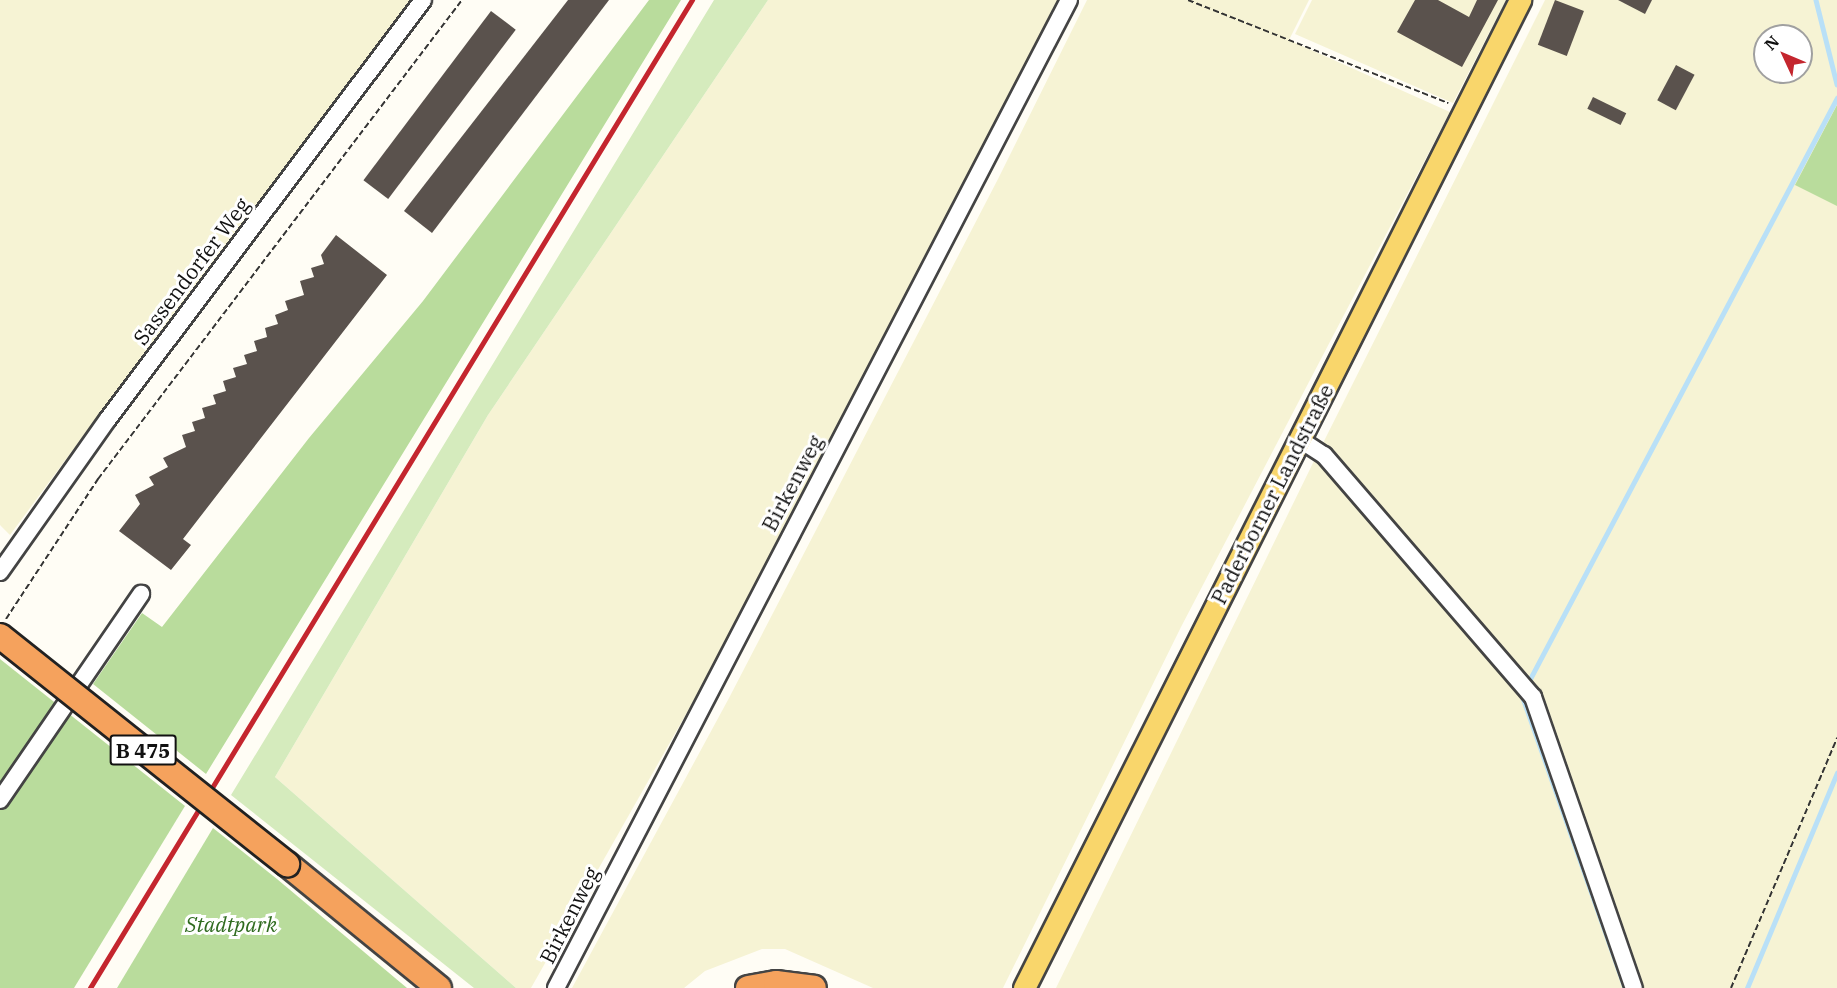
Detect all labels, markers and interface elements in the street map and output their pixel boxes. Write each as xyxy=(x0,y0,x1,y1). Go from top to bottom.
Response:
north arrow xyxy=(1753,24,1813,84)
text: N xyxy=(1760,31,1783,54)
street label: Sassendorfer Weg xyxy=(127,192,255,350)
street label: Paderborner Landstraße xyxy=(1206,380,1338,608)
street label: Birkenweg xyxy=(756,431,828,535)
road number: B 475 xyxy=(108,733,178,767)
street label: Birkenweg xyxy=(534,862,604,968)
park label: Stadtpark xyxy=(185,911,277,937)

